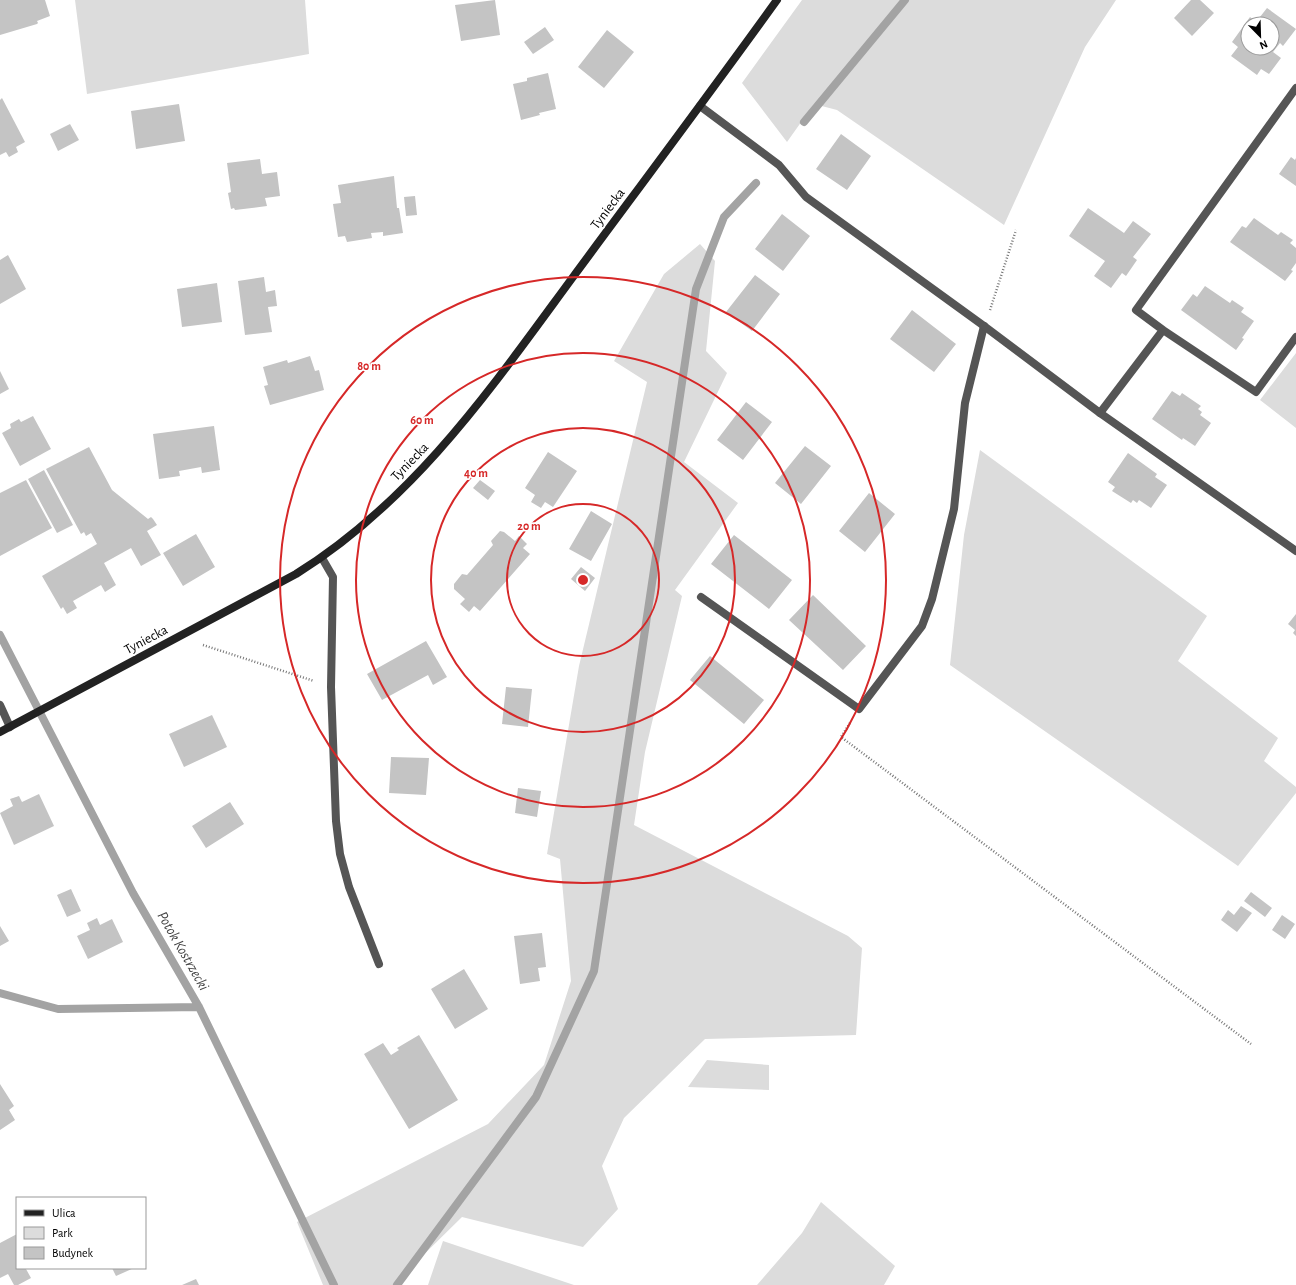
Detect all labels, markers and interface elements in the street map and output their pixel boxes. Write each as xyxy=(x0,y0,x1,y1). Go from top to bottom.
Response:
north arrow xyxy=(1240,16,1280,56)
text: N xyxy=(1258,38,1269,51)
street label: Tyniecka xyxy=(588,186,628,232)
text: 80 m xyxy=(357,360,381,372)
text: 60 m xyxy=(410,414,434,426)
street label: Tyniecka xyxy=(389,440,432,484)
text: 40 m xyxy=(464,467,488,479)
text: 20 m xyxy=(517,520,541,532)
centre of rings xyxy=(576,573,590,587)
street label: Tyniecka xyxy=(122,623,170,657)
water label: Potok Kostrzecki xyxy=(154,909,212,993)
legend xyxy=(16,1197,146,1269)
text: Ulica xyxy=(52,1207,76,1219)
text: Park xyxy=(52,1227,73,1239)
text: Budynek xyxy=(52,1247,94,1260)

